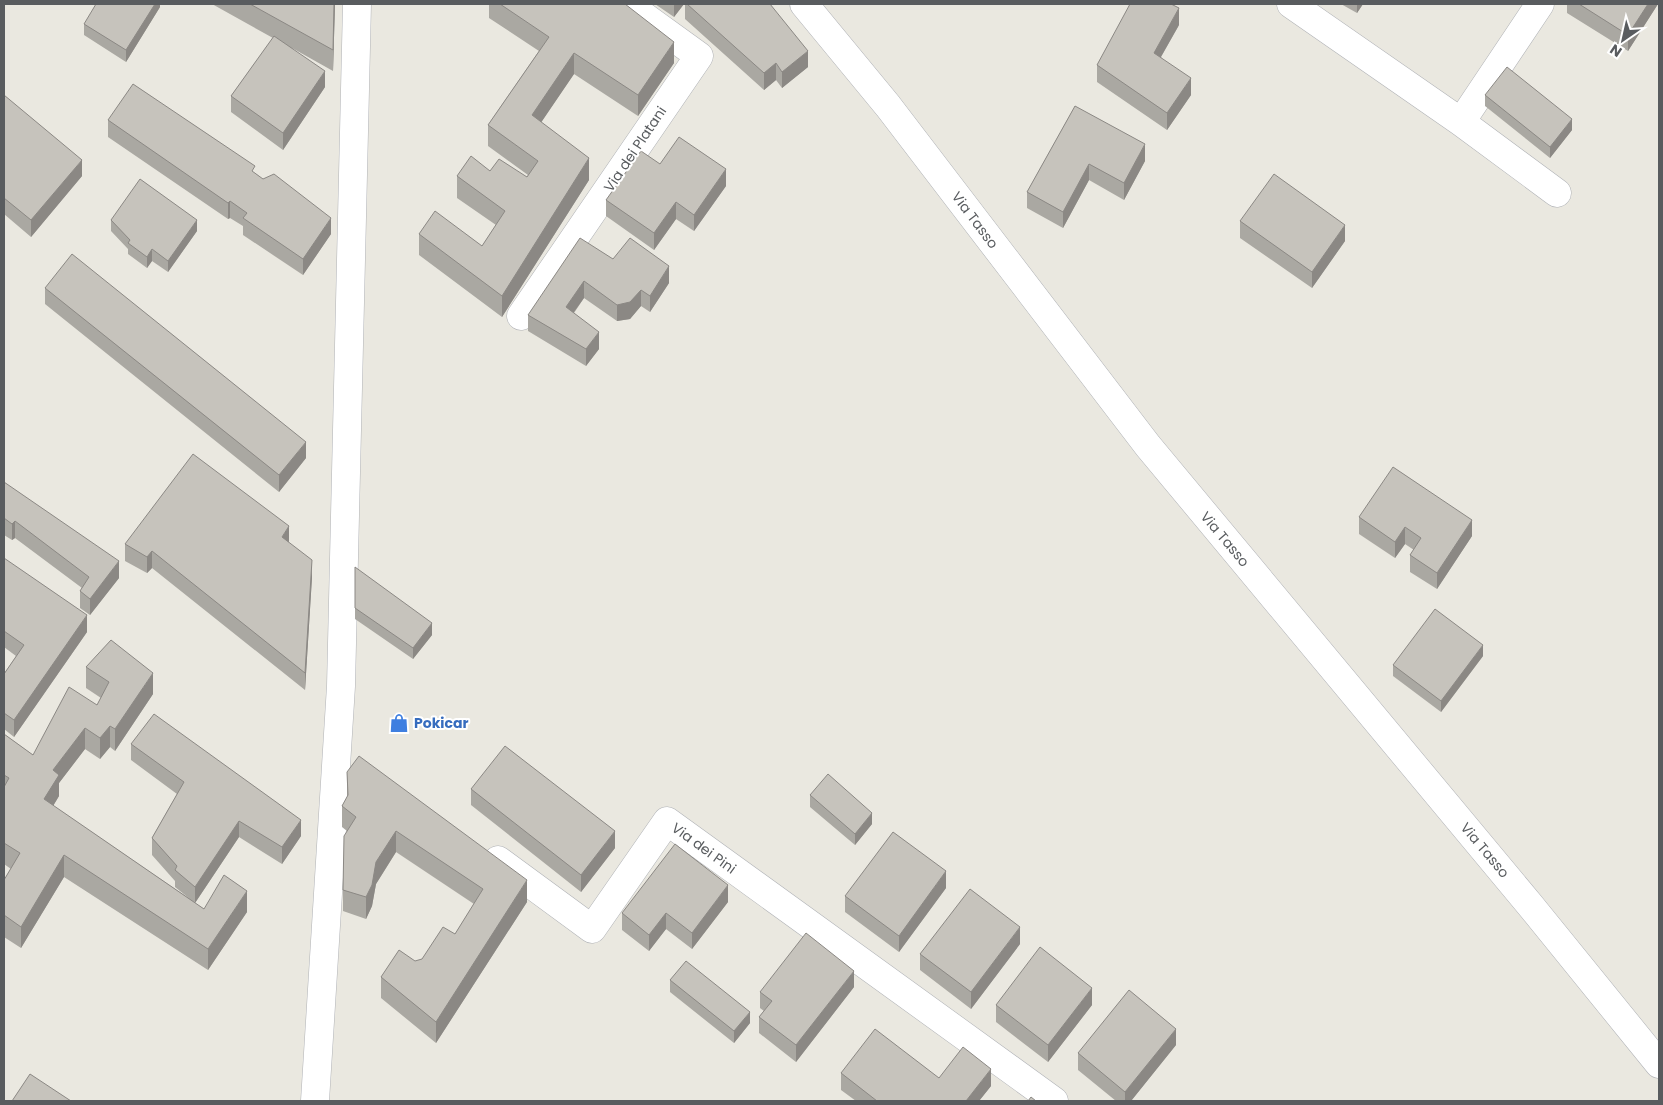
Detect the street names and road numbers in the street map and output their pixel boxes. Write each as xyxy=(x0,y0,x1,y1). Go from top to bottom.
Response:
street label: Via dei Platani xyxy=(599,102,671,196)
street label: Via Tasso xyxy=(947,187,1003,253)
street label: Via Tasso xyxy=(1196,507,1254,571)
street label: Via dei Pini xyxy=(668,818,740,878)
street label: Via Tasso xyxy=(1456,818,1514,882)

